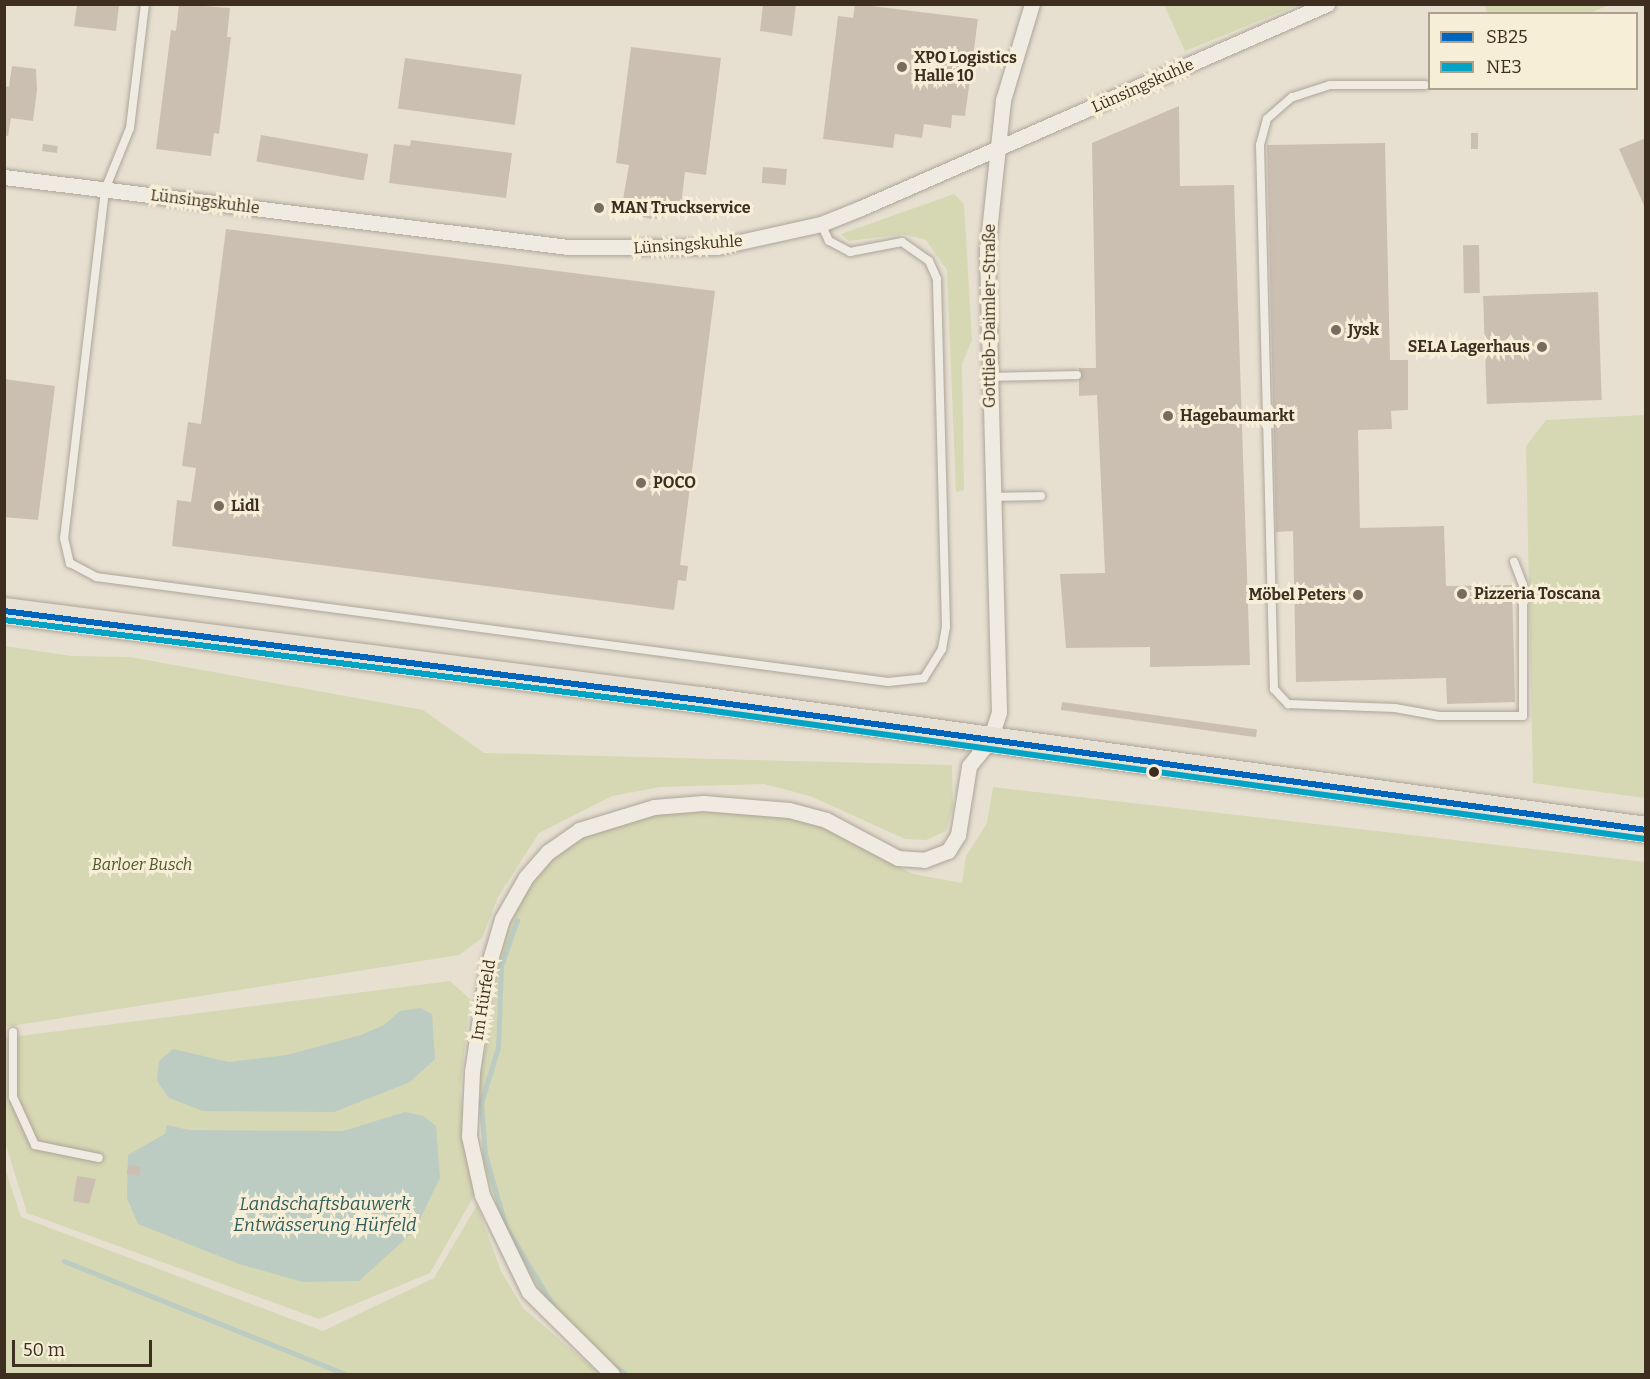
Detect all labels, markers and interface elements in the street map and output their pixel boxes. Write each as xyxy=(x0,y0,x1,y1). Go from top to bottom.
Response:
legend xyxy=(1428,12,1638,90)
text: SB25 xyxy=(1486,26,1528,48)
place label: XPO Logistics Halle 10 xyxy=(914,48,1017,86)
street label: Lünsingskuhle xyxy=(1089,55,1197,117)
text: NE3 xyxy=(1486,56,1522,78)
marker: XPO Logistics Halle 10 xyxy=(895,60,909,74)
street label: Lünsingskuhle xyxy=(149,186,261,218)
place label: MAN Truckservice xyxy=(611,198,750,218)
marker: MAN Truckservice xyxy=(592,201,606,215)
street label: Gottlieb-Daimler-Straße xyxy=(980,224,1000,408)
street label: Lünsingskuhle xyxy=(633,232,743,258)
place label: Jysk xyxy=(1348,320,1379,340)
marker: Jysk xyxy=(1329,323,1343,337)
place label: SELA Lagerhaus xyxy=(1408,337,1530,357)
marker: SELA Lagerhaus xyxy=(1535,340,1549,354)
place label: Hagebaumarkt xyxy=(1180,406,1295,426)
marker: Hagebaumarkt xyxy=(1161,409,1175,423)
place label: POCO xyxy=(653,473,696,493)
marker: POCO xyxy=(634,476,648,490)
place label: Lidl xyxy=(231,496,260,516)
marker: Lidl xyxy=(212,499,226,513)
place label: Pizzeria Toscana xyxy=(1474,584,1600,604)
place label: Möbel Peters xyxy=(1248,585,1346,605)
marker: Pizzeria Toscana xyxy=(1455,587,1469,601)
marker: Möbel Peters xyxy=(1351,588,1365,602)
unlabelled marker xyxy=(1148,766,1160,778)
park label: Barloer Busch xyxy=(92,855,192,875)
street label: Im Hürfeld xyxy=(468,958,500,1042)
water label: Landschaftsbauwerk Entwässerung Hürfeld xyxy=(233,1194,417,1236)
scale bar xyxy=(15,1328,154,1366)
text: 50 m xyxy=(23,1339,65,1361)

